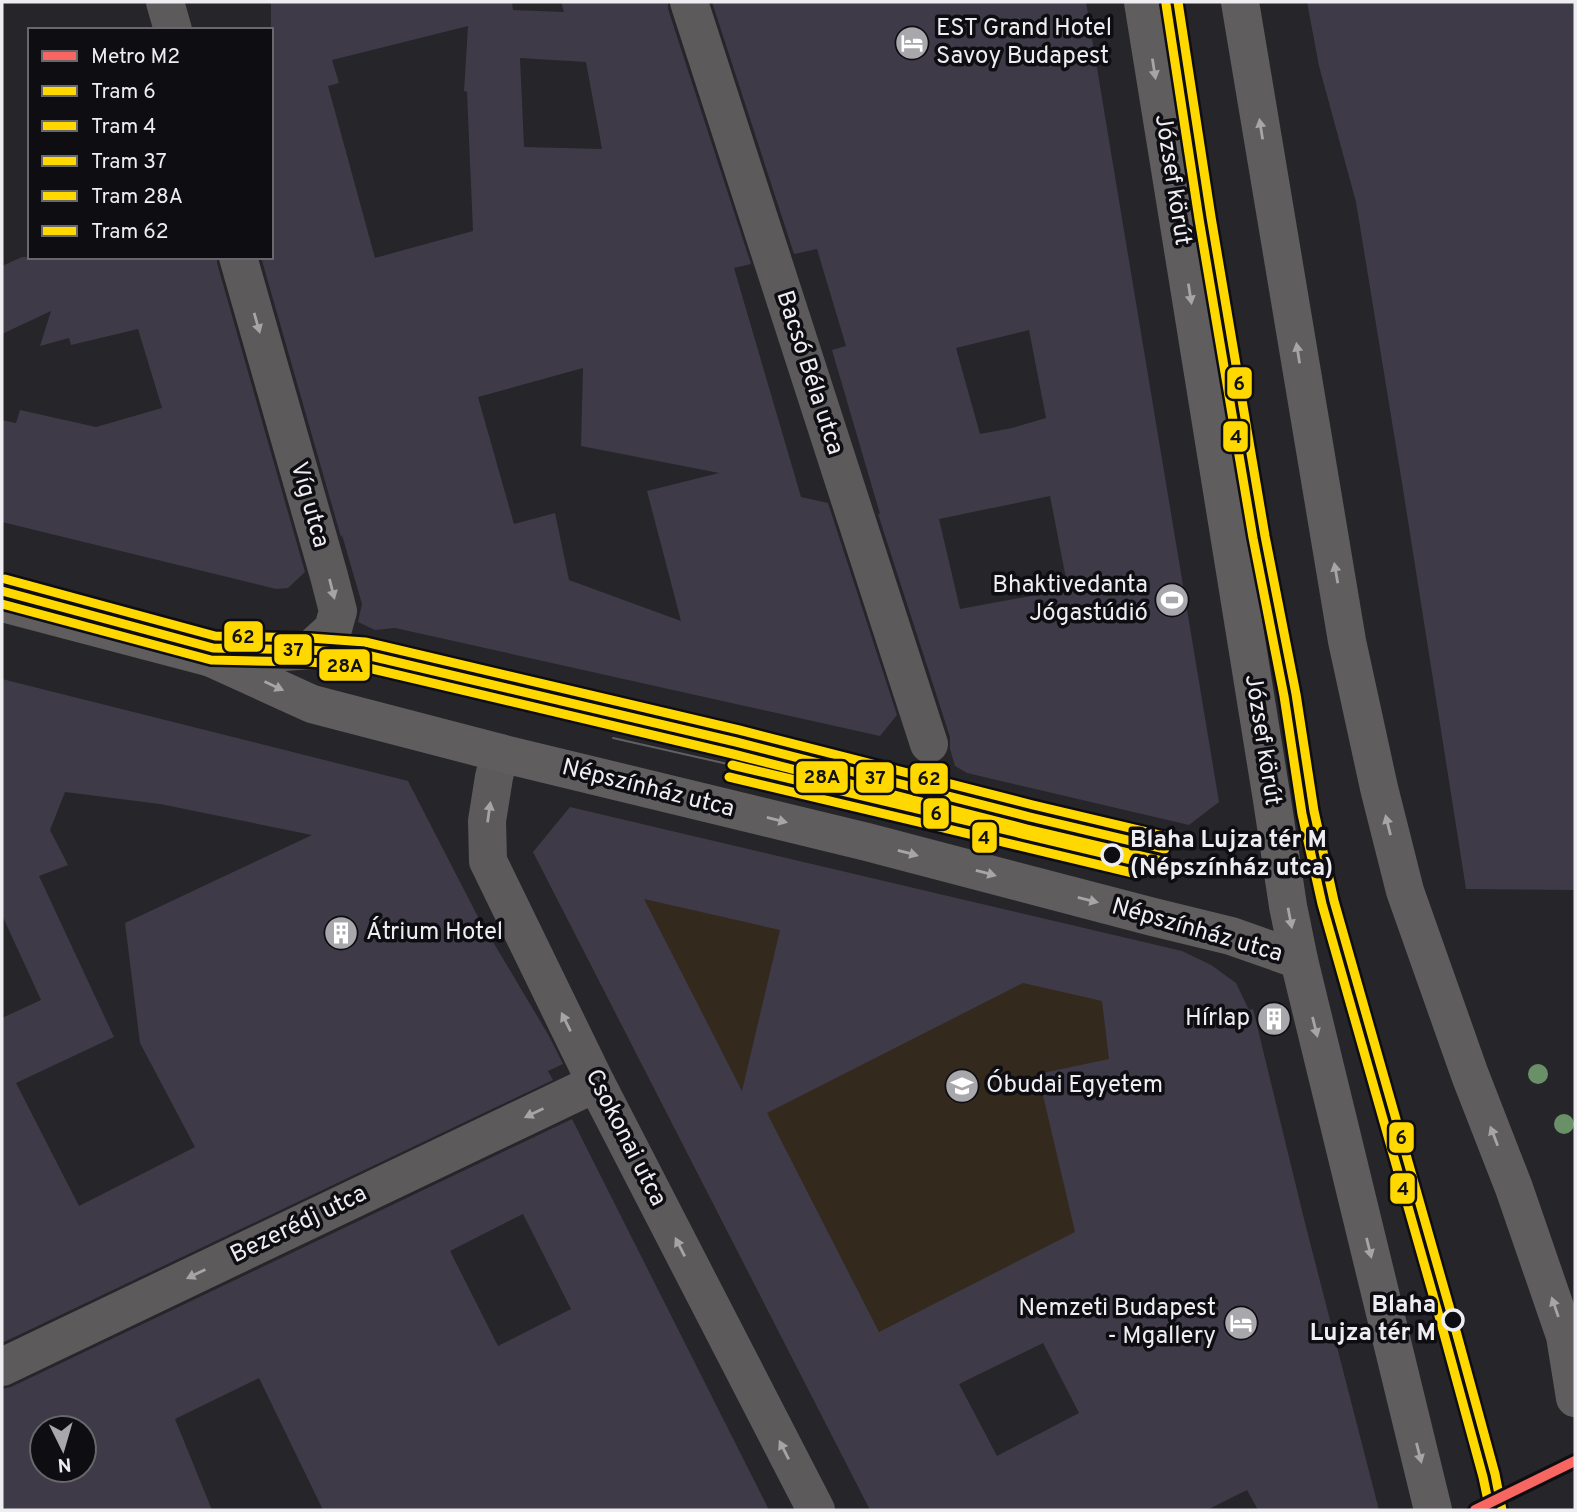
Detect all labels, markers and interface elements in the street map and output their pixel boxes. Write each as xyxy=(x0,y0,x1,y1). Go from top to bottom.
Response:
place label: EST Grand Hotel Savoy Budapest xyxy=(936,14,1112,72)
hotel icon: EST Grand Hotel Savoy Budapest xyxy=(893,24,931,62)
legend xyxy=(28,28,273,259)
text: Metro M2 xyxy=(91,44,180,71)
one-way arrow xyxy=(1149,58,1160,80)
text: Tram 6 xyxy=(91,79,156,106)
street label: József körút xyxy=(1147,112,1197,248)
text: Tram 4 xyxy=(91,114,156,141)
one-way arrow xyxy=(1255,118,1266,140)
text: Tram 37 xyxy=(91,149,167,176)
text: Tram 28A xyxy=(91,184,183,211)
text: Tram 62 xyxy=(91,219,169,246)
one-way arrow xyxy=(1185,283,1196,305)
street label: Bacsó Béla utca xyxy=(768,287,850,459)
one-way arrow xyxy=(252,312,263,334)
one-way arrow xyxy=(1292,342,1303,364)
line badge: 6 xyxy=(1226,366,1253,400)
text: 6 xyxy=(1233,373,1245,397)
line badge: 4 xyxy=(1222,420,1249,453)
text: 4 xyxy=(1230,426,1242,450)
street label: Víg utca xyxy=(283,459,335,551)
one-way arrow xyxy=(1330,562,1341,584)
place label: Bhaktivedanta Jógastúdió xyxy=(992,571,1148,629)
one-way arrow xyxy=(327,578,338,600)
sports icon: Bhaktivedanta Jógastúdió xyxy=(1153,581,1191,619)
line badge: 62 xyxy=(223,620,264,653)
text: 62 xyxy=(231,626,255,650)
line badge: 37 xyxy=(273,633,313,666)
text: 37 xyxy=(282,639,304,663)
line badge: 28A xyxy=(318,648,371,682)
text: 28A xyxy=(327,655,364,679)
street label: József körút xyxy=(1237,672,1287,808)
one-way arrow xyxy=(263,681,284,692)
street label: Népszínház utca xyxy=(559,753,737,825)
line badge: 28A xyxy=(795,760,849,794)
line badge: 37 xyxy=(855,761,895,794)
line badge: 62 xyxy=(909,762,949,795)
text: 28A xyxy=(804,766,841,790)
text: 37 xyxy=(864,767,886,791)
text: 62 xyxy=(917,768,941,792)
line badge: 6 xyxy=(922,797,950,830)
one-way arrow xyxy=(483,801,494,823)
text: 6 xyxy=(930,803,942,827)
one-way arrow xyxy=(1382,814,1393,836)
one-way arrow xyxy=(766,815,788,826)
line badge: 4 xyxy=(971,821,998,854)
place label: Blaha Lujza tér M (Népszínház utca) xyxy=(1130,826,1333,884)
text: 4 xyxy=(978,827,990,851)
marker: Blaha Lujza tér M (Népszínház utca) xyxy=(1101,844,1123,866)
one-way arrow xyxy=(897,848,919,859)
one-way arrow xyxy=(976,869,997,879)
street label: Népszínház utca xyxy=(1108,892,1286,970)
one-way arrow xyxy=(1077,895,1099,906)
one-way arrow xyxy=(1285,907,1296,929)
building icon: Átrium Hotel xyxy=(322,914,360,952)
place label: Átrium Hotel xyxy=(366,916,503,948)
building icon: Hírlap xyxy=(1255,1000,1293,1038)
place label: Hírlap xyxy=(1185,1004,1250,1034)
one-way arrow xyxy=(560,1012,572,1032)
one-way arrow xyxy=(1310,1016,1321,1038)
street label: Csokonai utca xyxy=(578,1064,672,1212)
school or university icon: Óbudai Egyetem xyxy=(943,1067,981,1105)
place label: Óbudai Egyetem xyxy=(986,1069,1163,1101)
one-way arrow xyxy=(524,1107,544,1118)
line badge: 6 xyxy=(1388,1121,1415,1154)
one-way arrow xyxy=(1488,1126,1499,1147)
text: 6 xyxy=(1395,1127,1407,1151)
line badge: 4 xyxy=(1389,1172,1416,1205)
text: 4 xyxy=(1397,1178,1409,1202)
street label: Bezerédj utca xyxy=(226,1179,372,1271)
one-way arrow xyxy=(675,1237,686,1257)
one-way arrow xyxy=(1364,1237,1375,1259)
one-way arrow xyxy=(186,1269,207,1280)
place label: Blaha Lujza tér M xyxy=(1310,1291,1436,1349)
place label: Nemzeti Budapest - Mgallery xyxy=(1018,1294,1216,1352)
one-way arrow xyxy=(1549,1297,1560,1318)
hotel icon: Nemzeti Budapest - Mgallery xyxy=(1222,1304,1260,1342)
marker: Blaha Lujza tér M xyxy=(1442,1309,1464,1331)
north arrow xyxy=(28,1414,98,1484)
one-way arrow xyxy=(779,1439,791,1459)
one-way arrow xyxy=(1414,1442,1425,1464)
text: N xyxy=(56,1451,72,1476)

